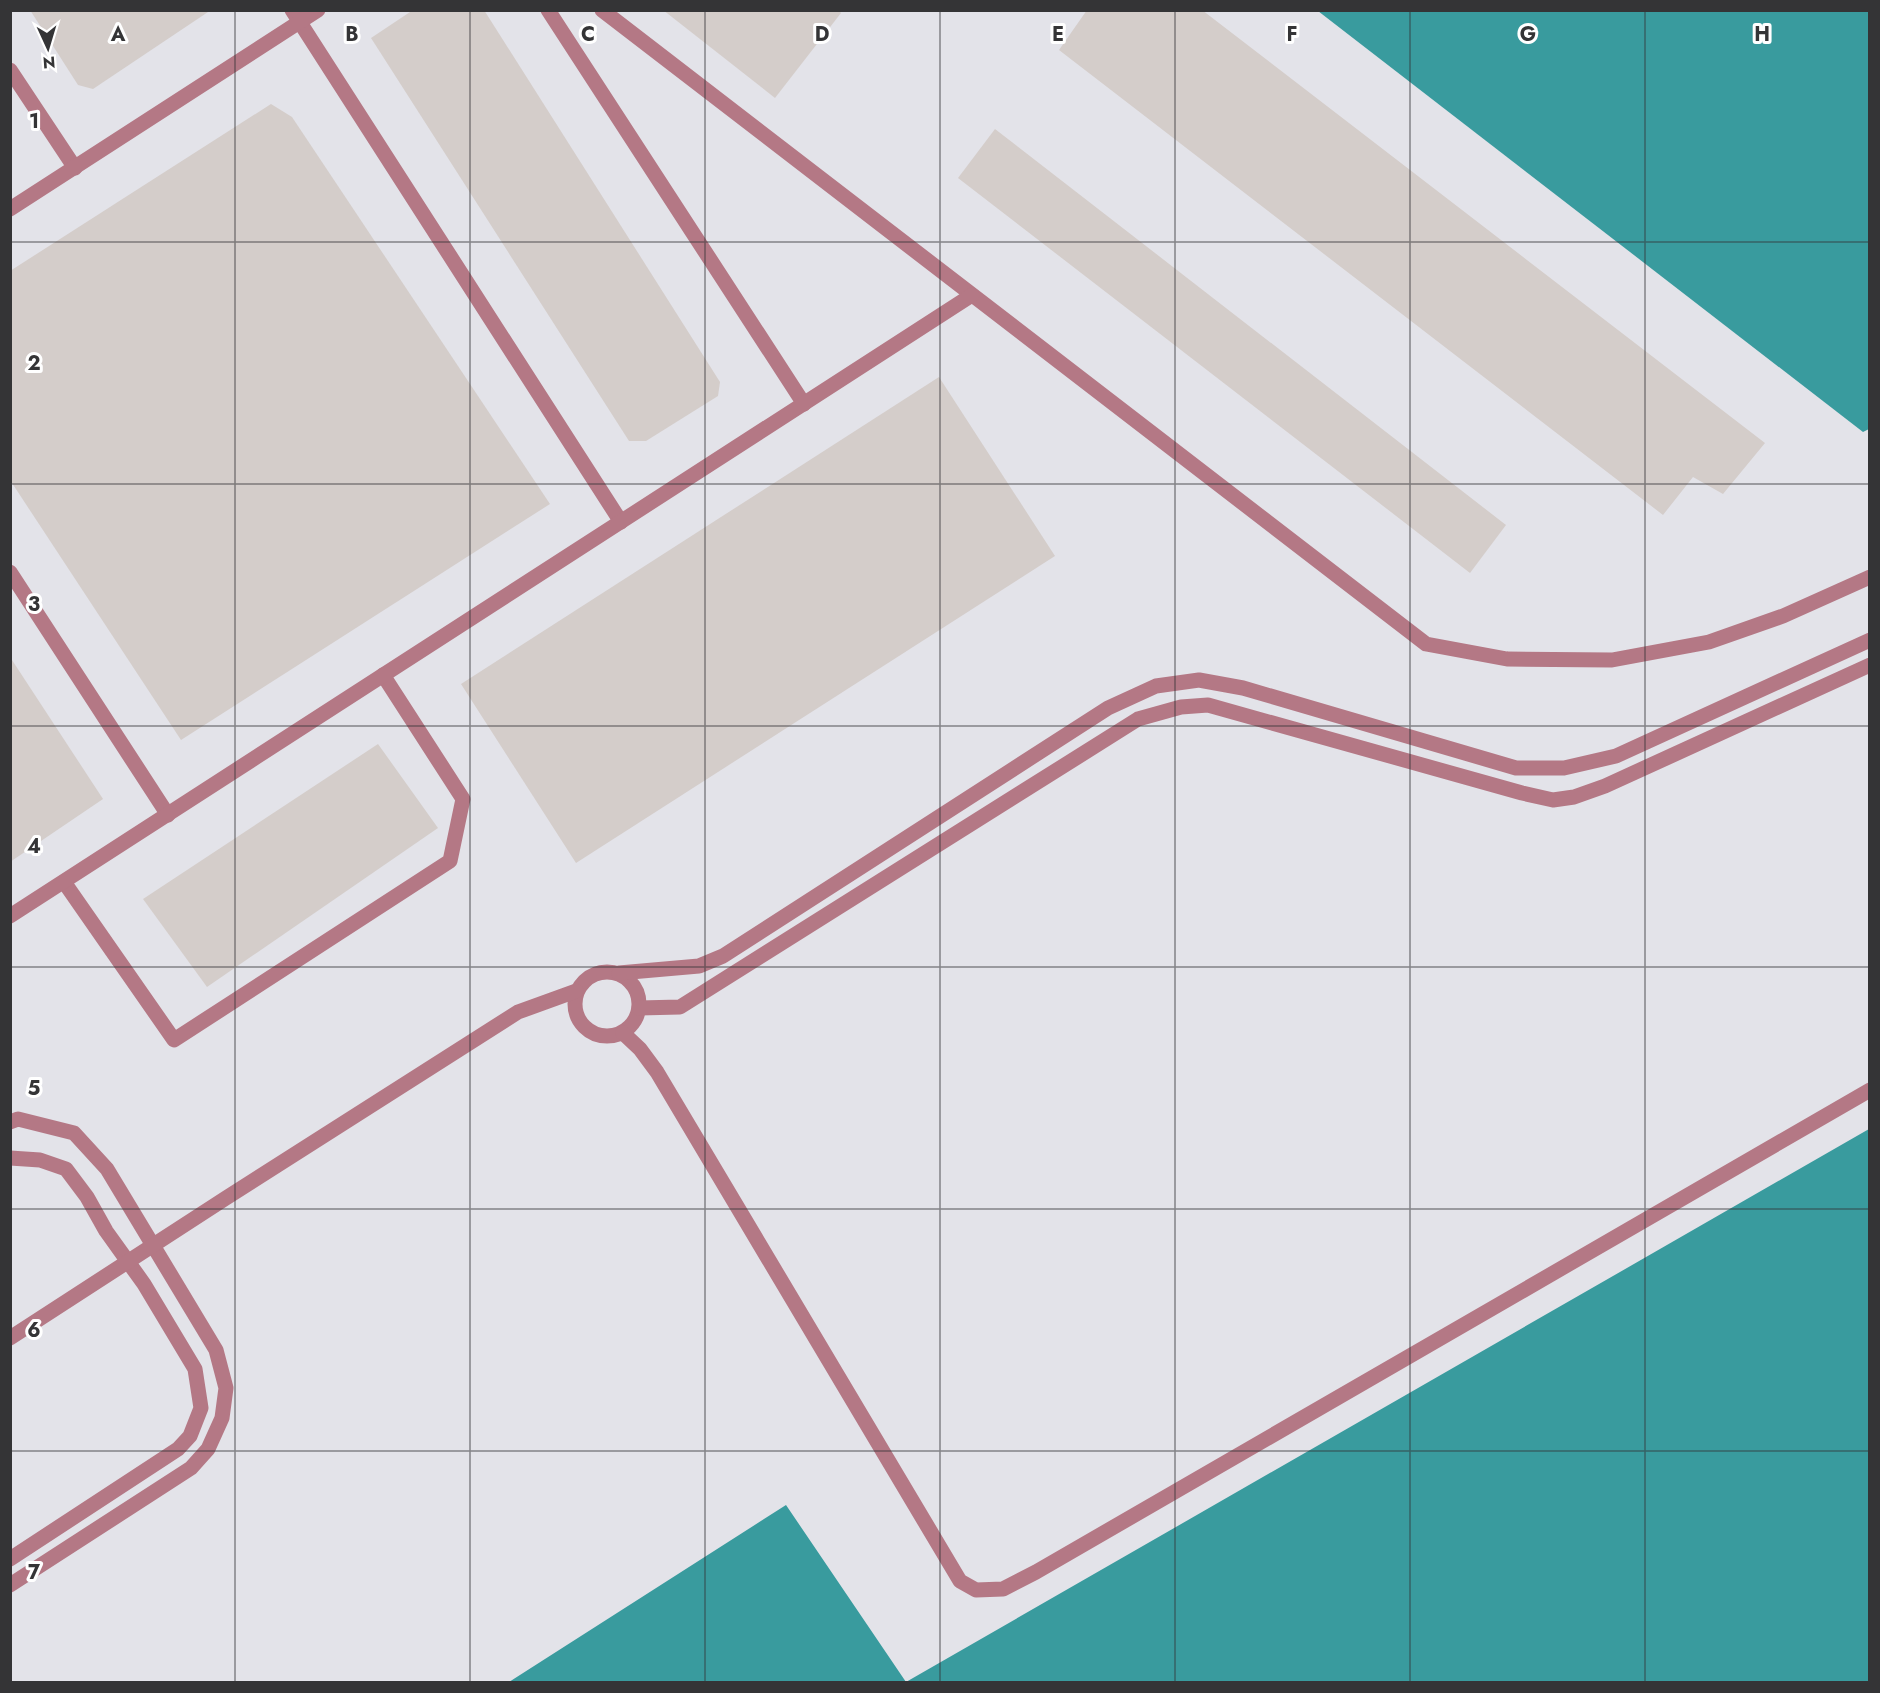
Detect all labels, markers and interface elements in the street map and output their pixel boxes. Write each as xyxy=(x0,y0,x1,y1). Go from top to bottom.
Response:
north arrow xyxy=(18,18,78,78)
text: A xyxy=(110,20,126,49)
text: B xyxy=(345,20,359,49)
text: C xyxy=(581,20,595,49)
text: D xyxy=(815,20,829,49)
text: E xyxy=(1052,20,1064,49)
text: F xyxy=(1286,20,1298,49)
text: G xyxy=(1520,20,1536,49)
text: H xyxy=(1754,20,1770,49)
text: N xyxy=(42,51,56,74)
text: 1 xyxy=(29,107,39,136)
text: 2 xyxy=(27,349,41,378)
text: 3 xyxy=(28,590,40,619)
text: 4 xyxy=(27,832,41,861)
text: 5 xyxy=(28,1074,41,1103)
text: 6 xyxy=(27,1316,41,1345)
text: 7 xyxy=(28,1558,41,1587)

